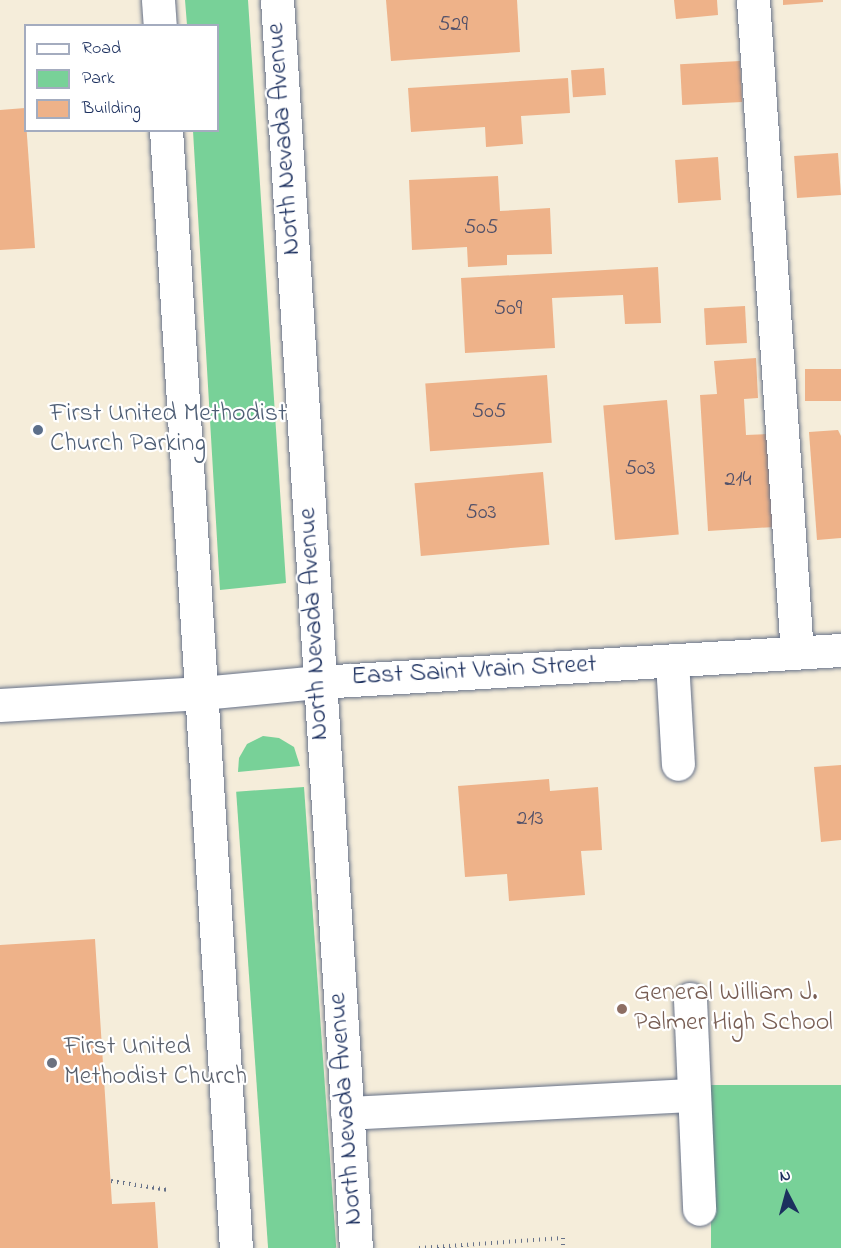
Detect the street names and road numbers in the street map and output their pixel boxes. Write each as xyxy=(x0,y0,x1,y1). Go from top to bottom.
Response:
street label: North Nevada Avenue xyxy=(261,22,309,256)
street label: North Nevada Avenue xyxy=(293,507,337,741)
street label: East Saint Vrain Street xyxy=(351,650,597,694)
street label: North Nevada Avenue xyxy=(323,992,371,1226)

